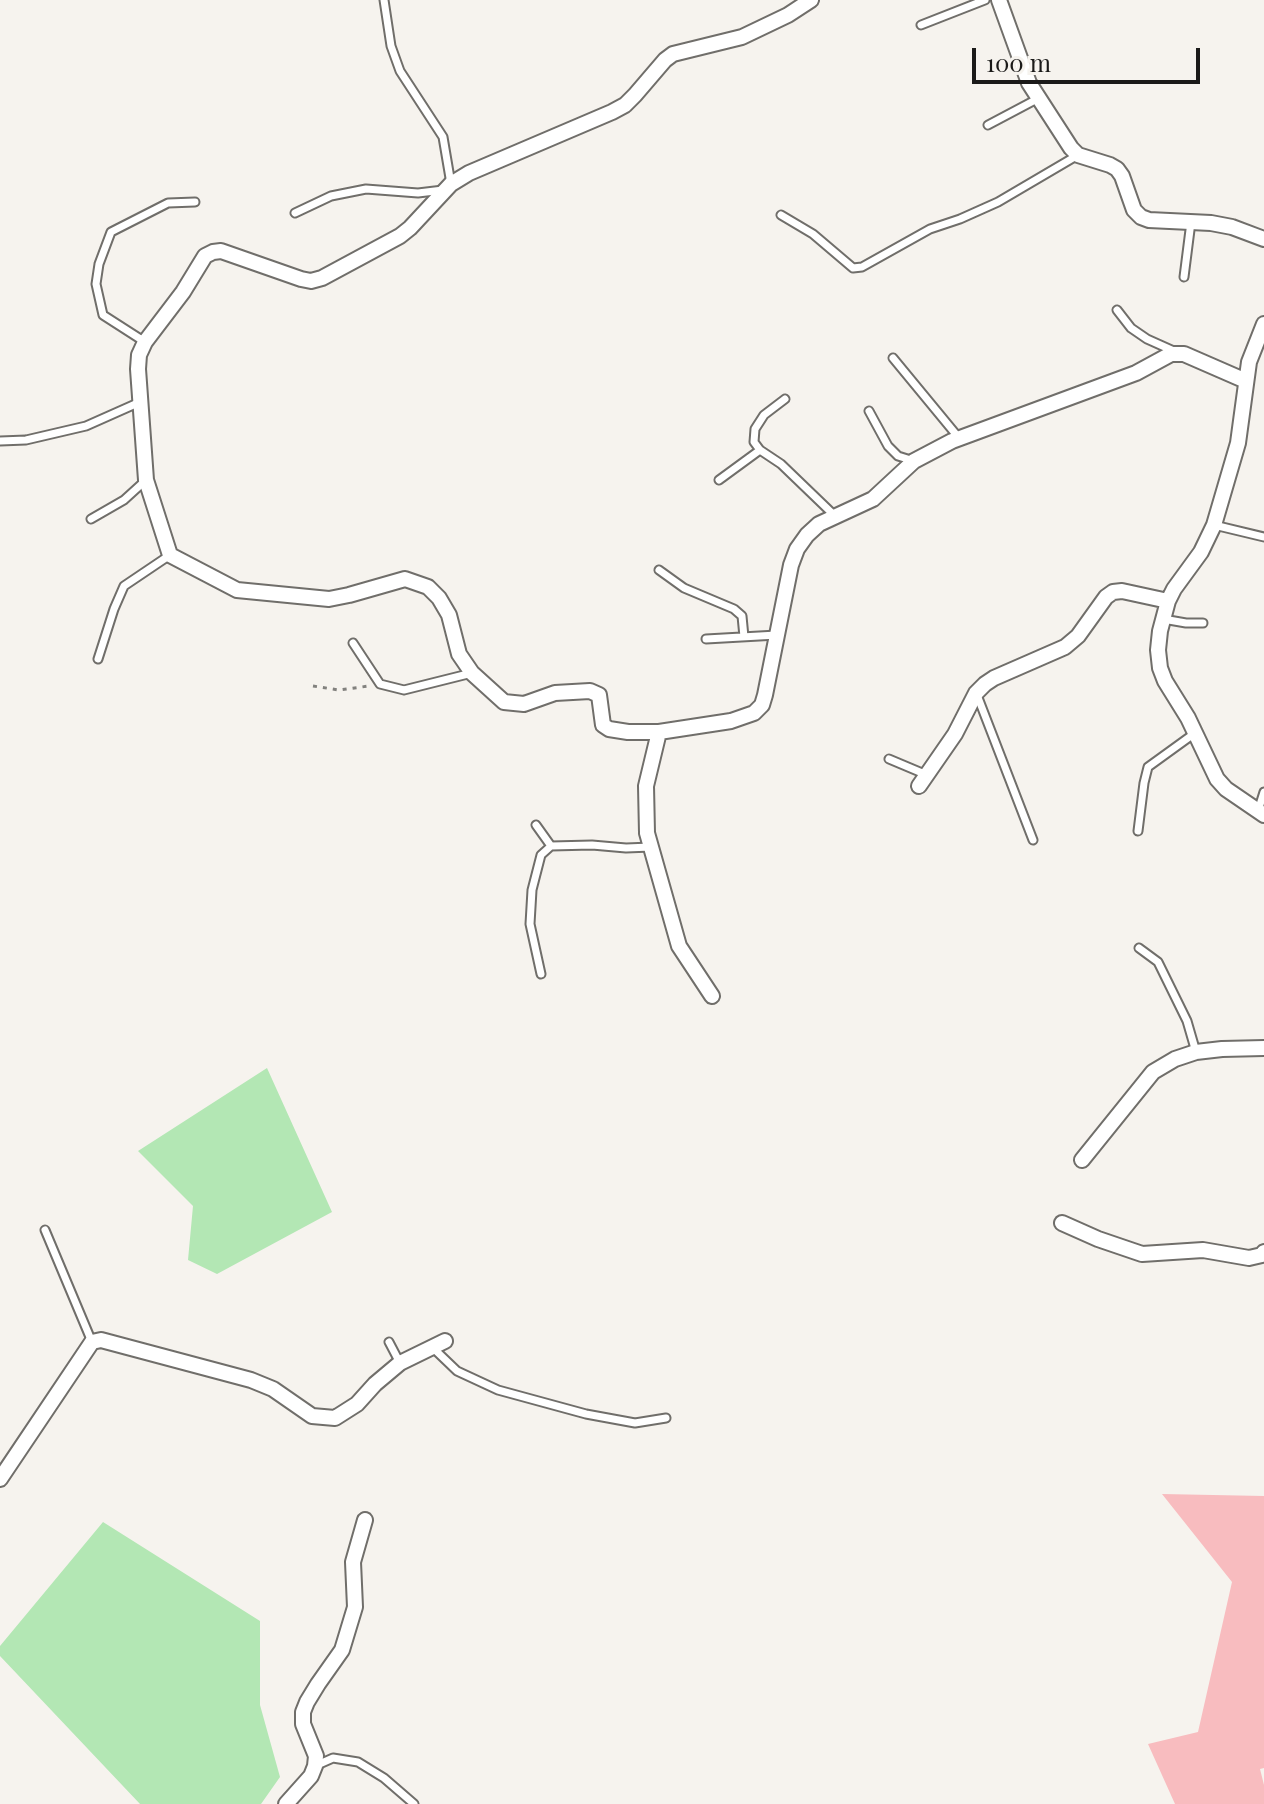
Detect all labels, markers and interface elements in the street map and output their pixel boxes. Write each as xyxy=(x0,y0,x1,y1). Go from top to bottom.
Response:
scale bar xyxy=(976,32,1204,82)
text: 100 m xyxy=(986,46,1051,78)

